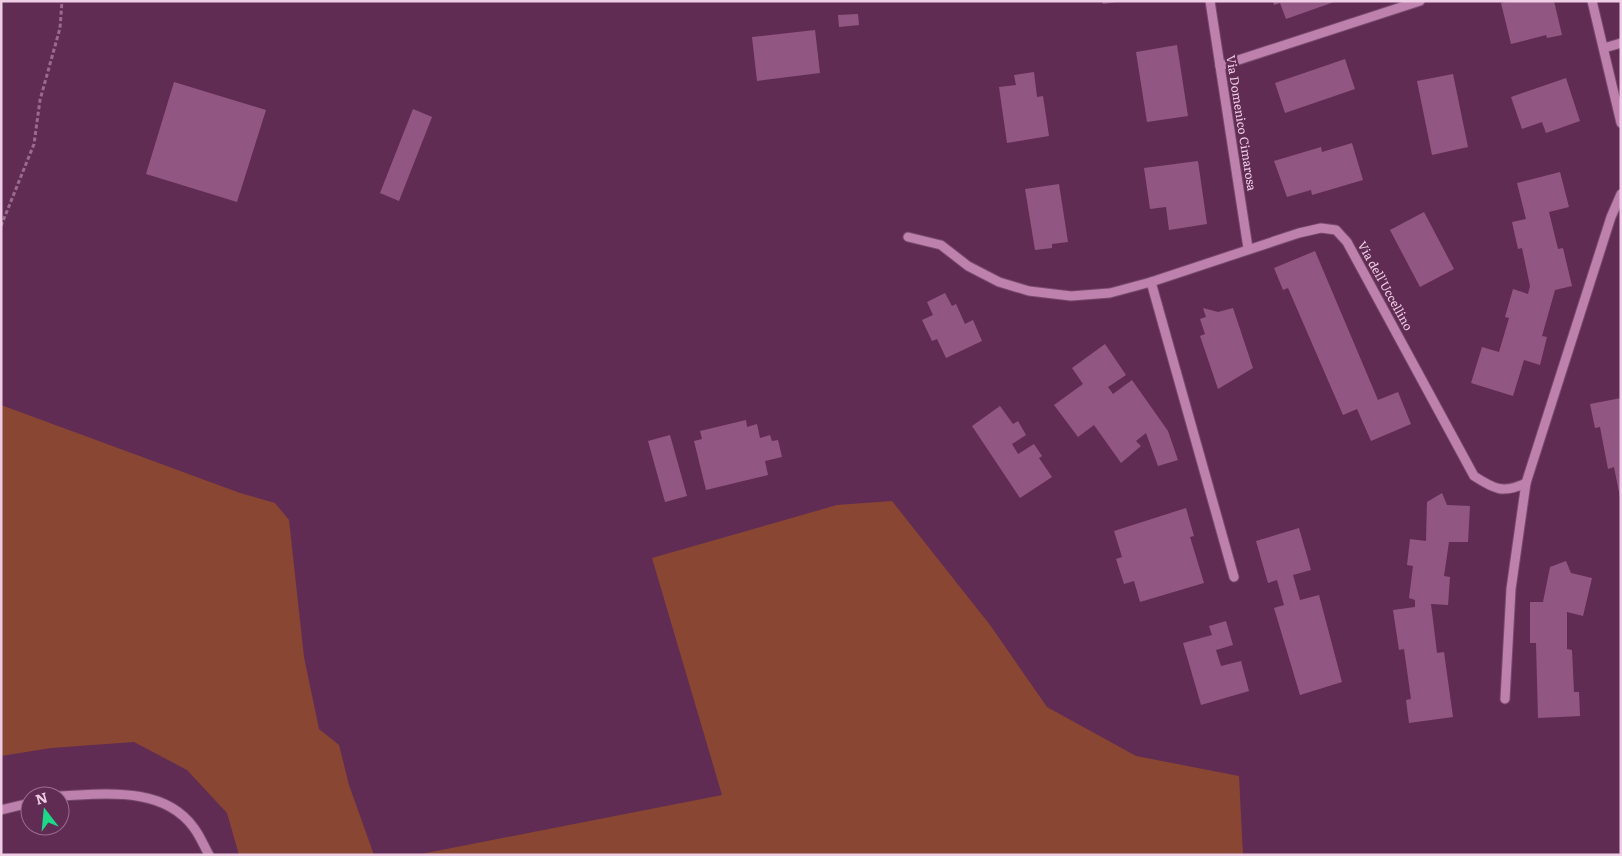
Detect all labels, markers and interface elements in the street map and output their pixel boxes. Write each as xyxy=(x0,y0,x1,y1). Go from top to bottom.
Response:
street label: Via Domenico Cimarosa xyxy=(1222,54,1262,193)
street label: Via dell'Uccellino xyxy=(1354,238,1418,334)
north arrow xyxy=(20,786,70,836)
text: N xyxy=(33,786,50,809)

